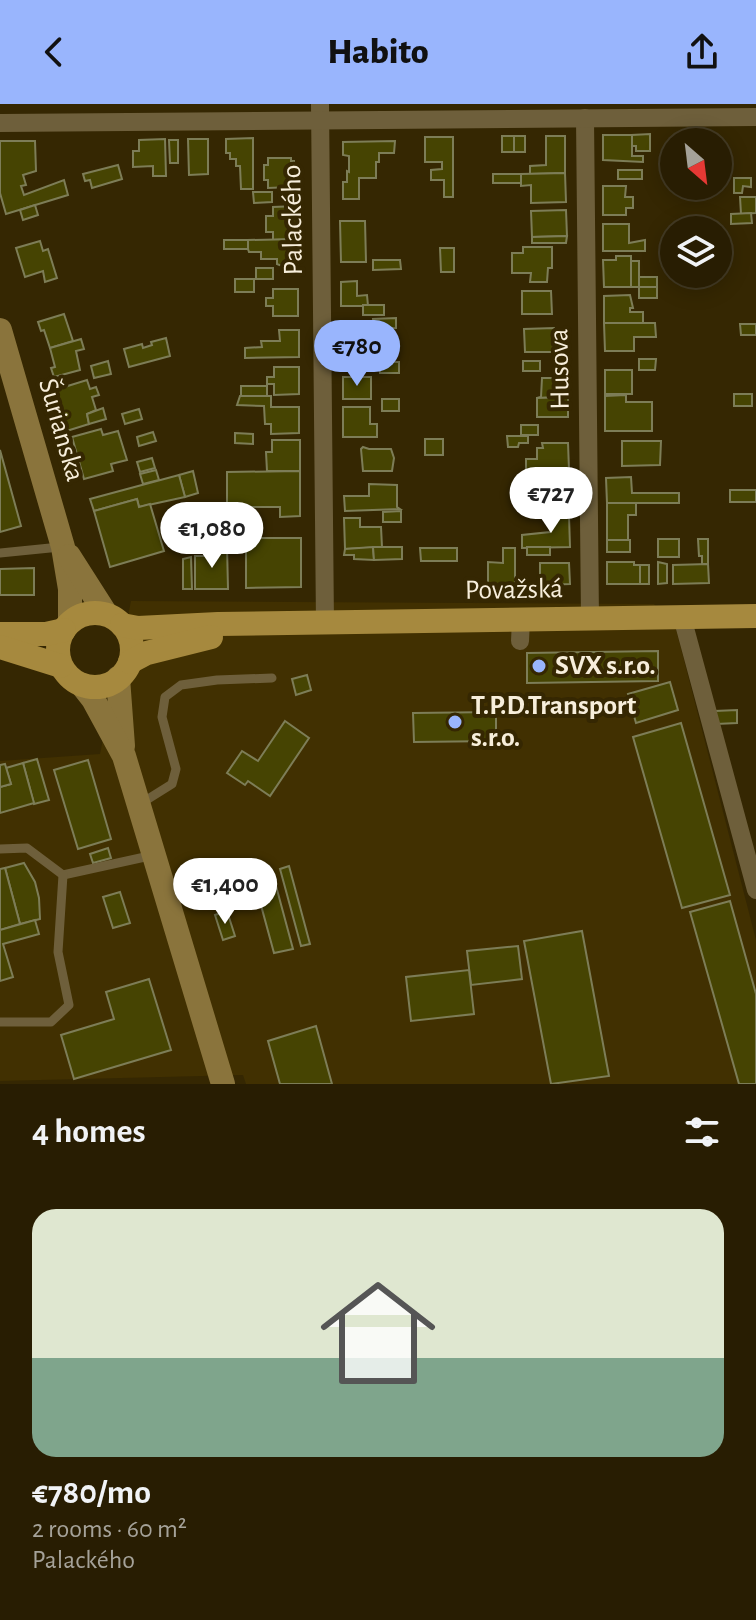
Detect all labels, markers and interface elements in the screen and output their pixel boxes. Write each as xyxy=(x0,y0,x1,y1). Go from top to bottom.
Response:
icon: back xyxy=(32,30,76,74)
icon: share xyxy=(680,30,724,74)
text: Habito xyxy=(327,34,429,70)
north arrow xyxy=(660,128,732,200)
map controls xyxy=(660,128,732,288)
street label: Palackého xyxy=(278,164,308,276)
button: layers xyxy=(660,216,732,288)
pin: €780 xyxy=(310,320,404,388)
street label: Husova xyxy=(545,328,575,410)
text: €780 xyxy=(332,333,382,359)
street label: Šurianska xyxy=(33,375,91,485)
pin: €727 xyxy=(504,467,598,535)
text: €727 xyxy=(528,480,574,506)
pin: €1,080 xyxy=(147,502,277,570)
text: €1,080 xyxy=(178,515,246,541)
street label: Považská xyxy=(465,575,563,605)
place label: SVX s.r.o. xyxy=(555,652,656,680)
marker: SVX s.r.o. xyxy=(530,657,548,675)
place label: T.P.D.Transport s.r.o. xyxy=(471,692,637,752)
marker: T.P.D.Transport s.r.o. xyxy=(446,713,464,731)
pin: €1,400 xyxy=(160,858,290,926)
text: €1,400 xyxy=(191,871,259,897)
icon: filters xyxy=(680,1110,724,1154)
text: 4 homes xyxy=(32,1115,146,1149)
icon: home xyxy=(306,1261,450,1405)
text: €780/mo xyxy=(32,1476,151,1510)
text: 2 rooms · 60 m² xyxy=(32,1516,187,1542)
text: Palackého xyxy=(32,1547,135,1573)

